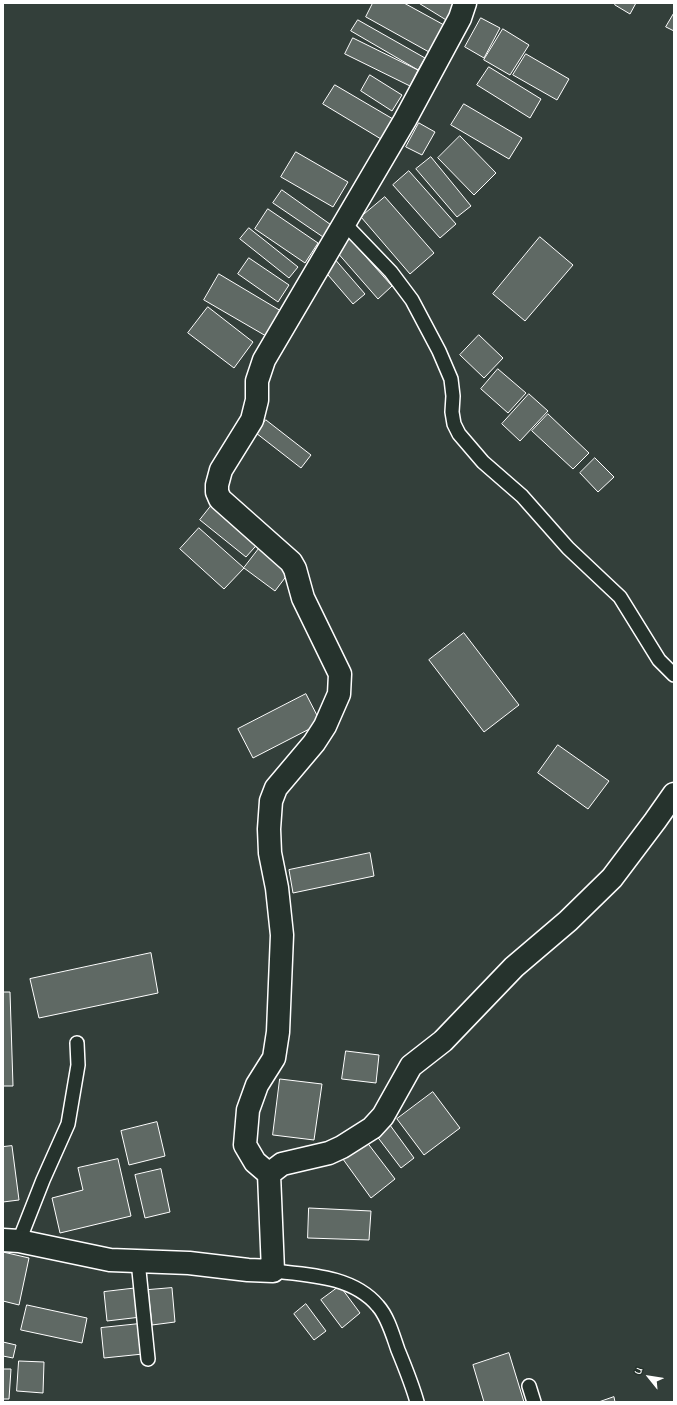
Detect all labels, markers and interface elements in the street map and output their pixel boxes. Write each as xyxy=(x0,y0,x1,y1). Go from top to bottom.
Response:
north arrow xyxy=(629,1357,669,1397)
text: U xyxy=(630,1364,647,1378)

